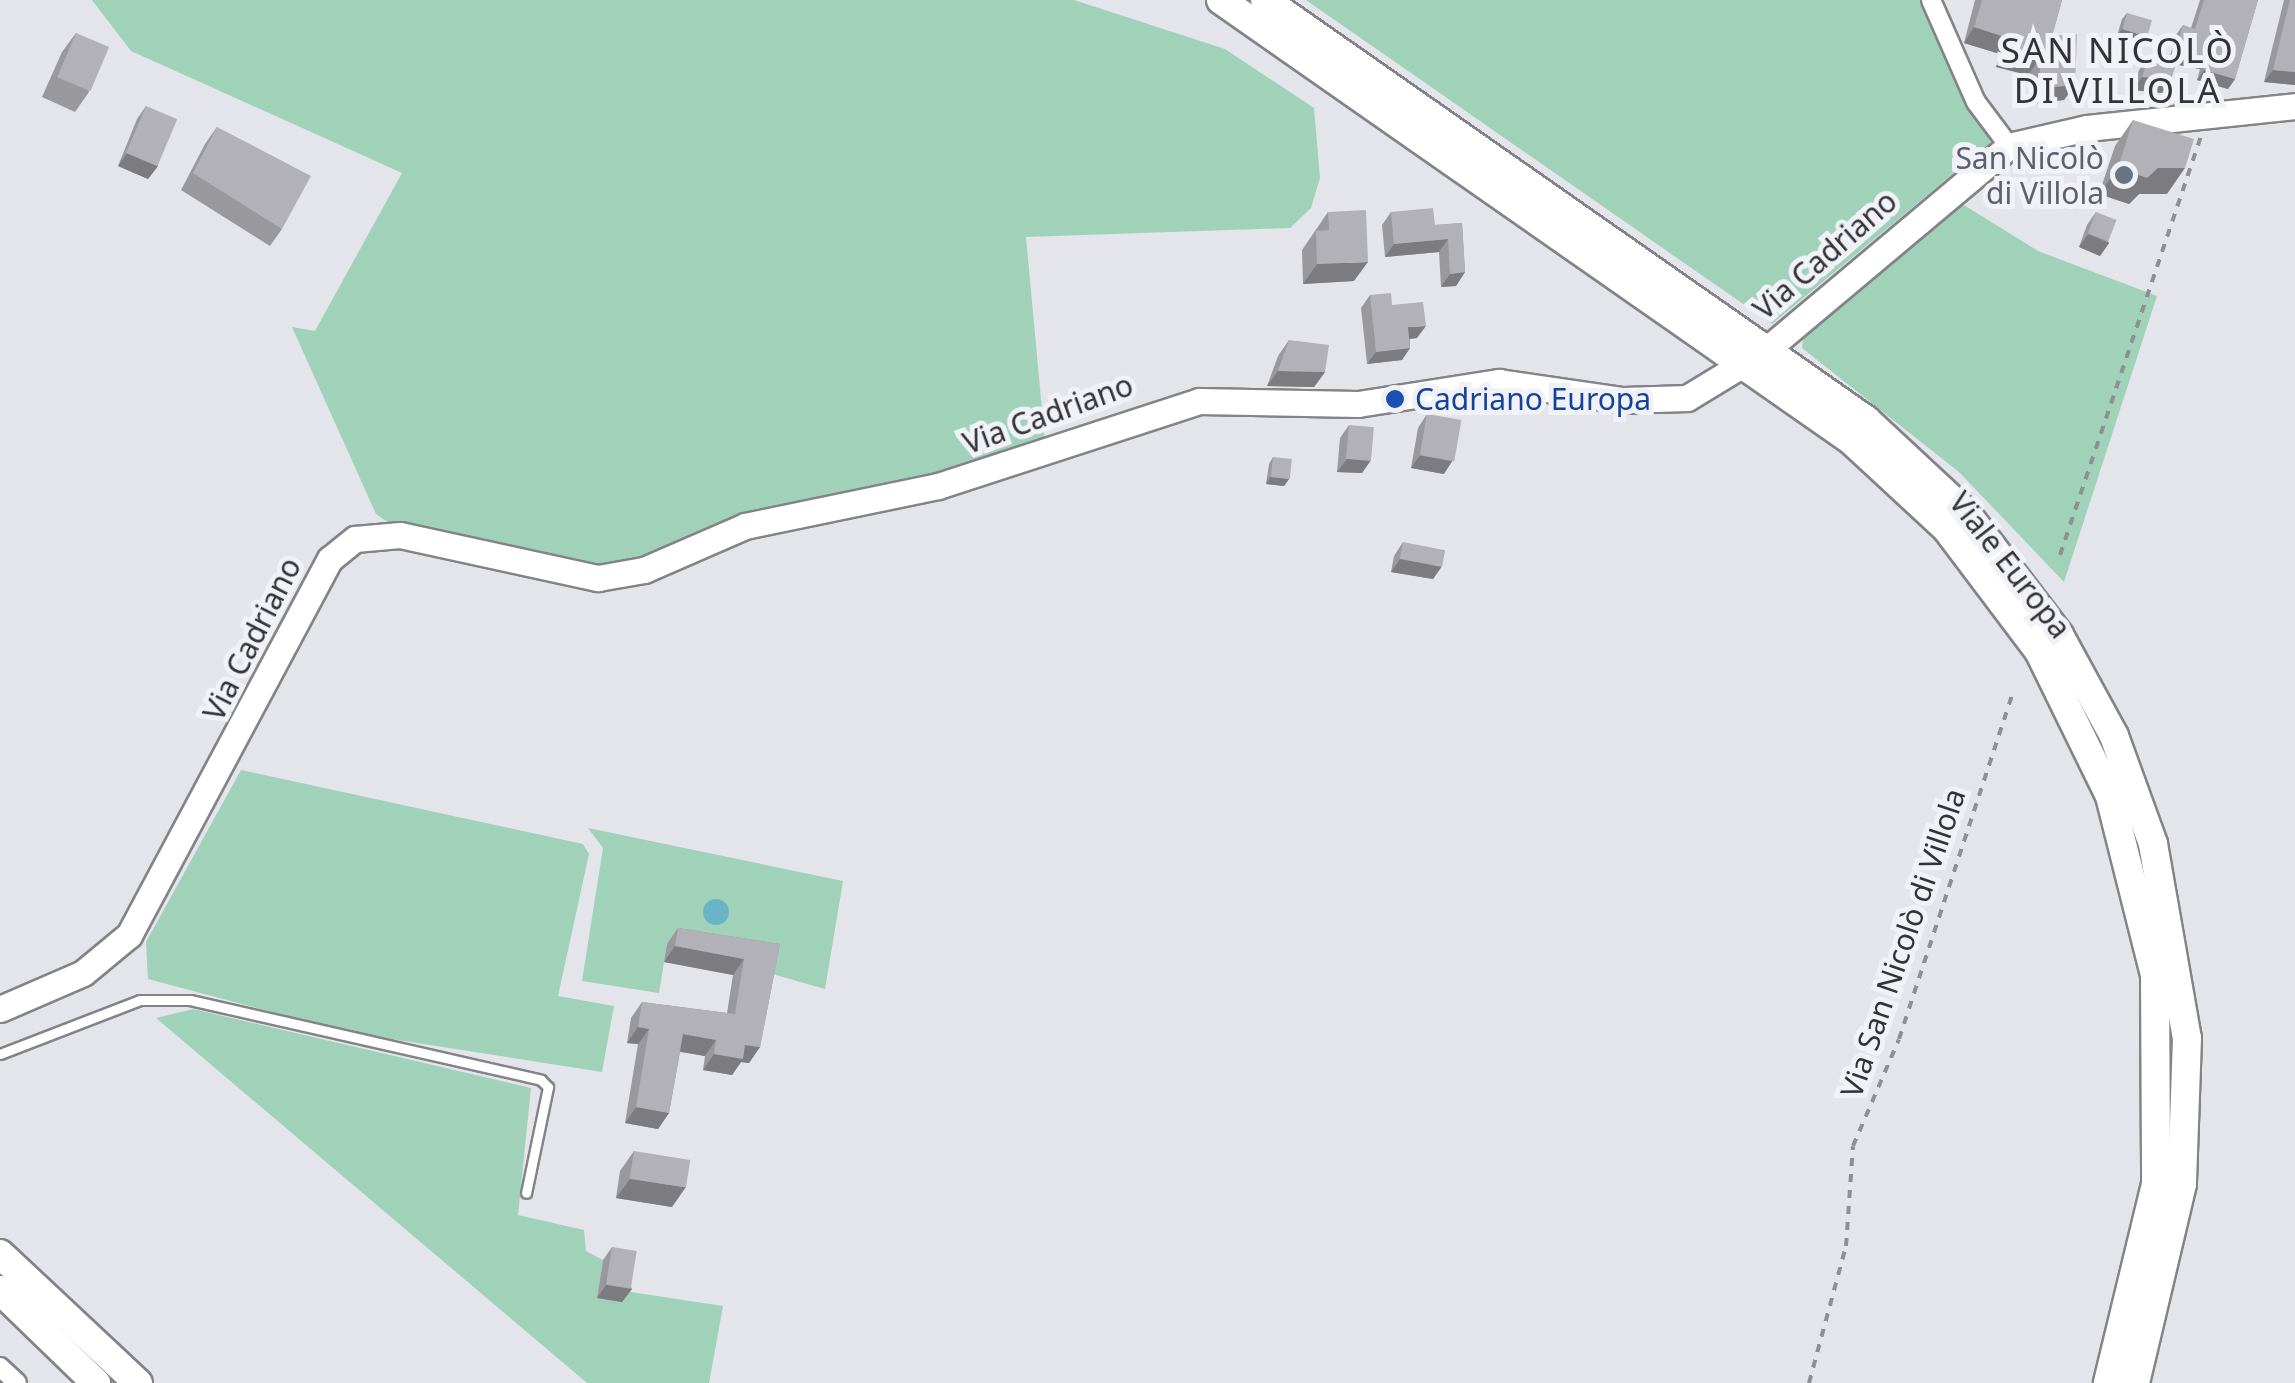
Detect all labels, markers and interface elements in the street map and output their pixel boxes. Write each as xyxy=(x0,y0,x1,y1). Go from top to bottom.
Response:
district label: SAN NICOLÒ DI VILLOLA xyxy=(2001,29,2235,111)
place label: San Nicolò di Villola xyxy=(1955,140,2104,210)
marker: San Nicolò di Villola xyxy=(2113,164,2135,186)
street label: Via Cadriano xyxy=(1746,183,1904,327)
street label: Via Cadriano xyxy=(958,367,1138,461)
place label: Cadriano Europa xyxy=(1415,381,1651,417)
marker: Cadriano Europa xyxy=(1384,388,1406,410)
street label: Viale Europa xyxy=(1942,485,2078,645)
street label: Via Cadriano xyxy=(195,551,309,727)
street label: Via San Nicolò di Villola xyxy=(1833,784,1973,1102)

